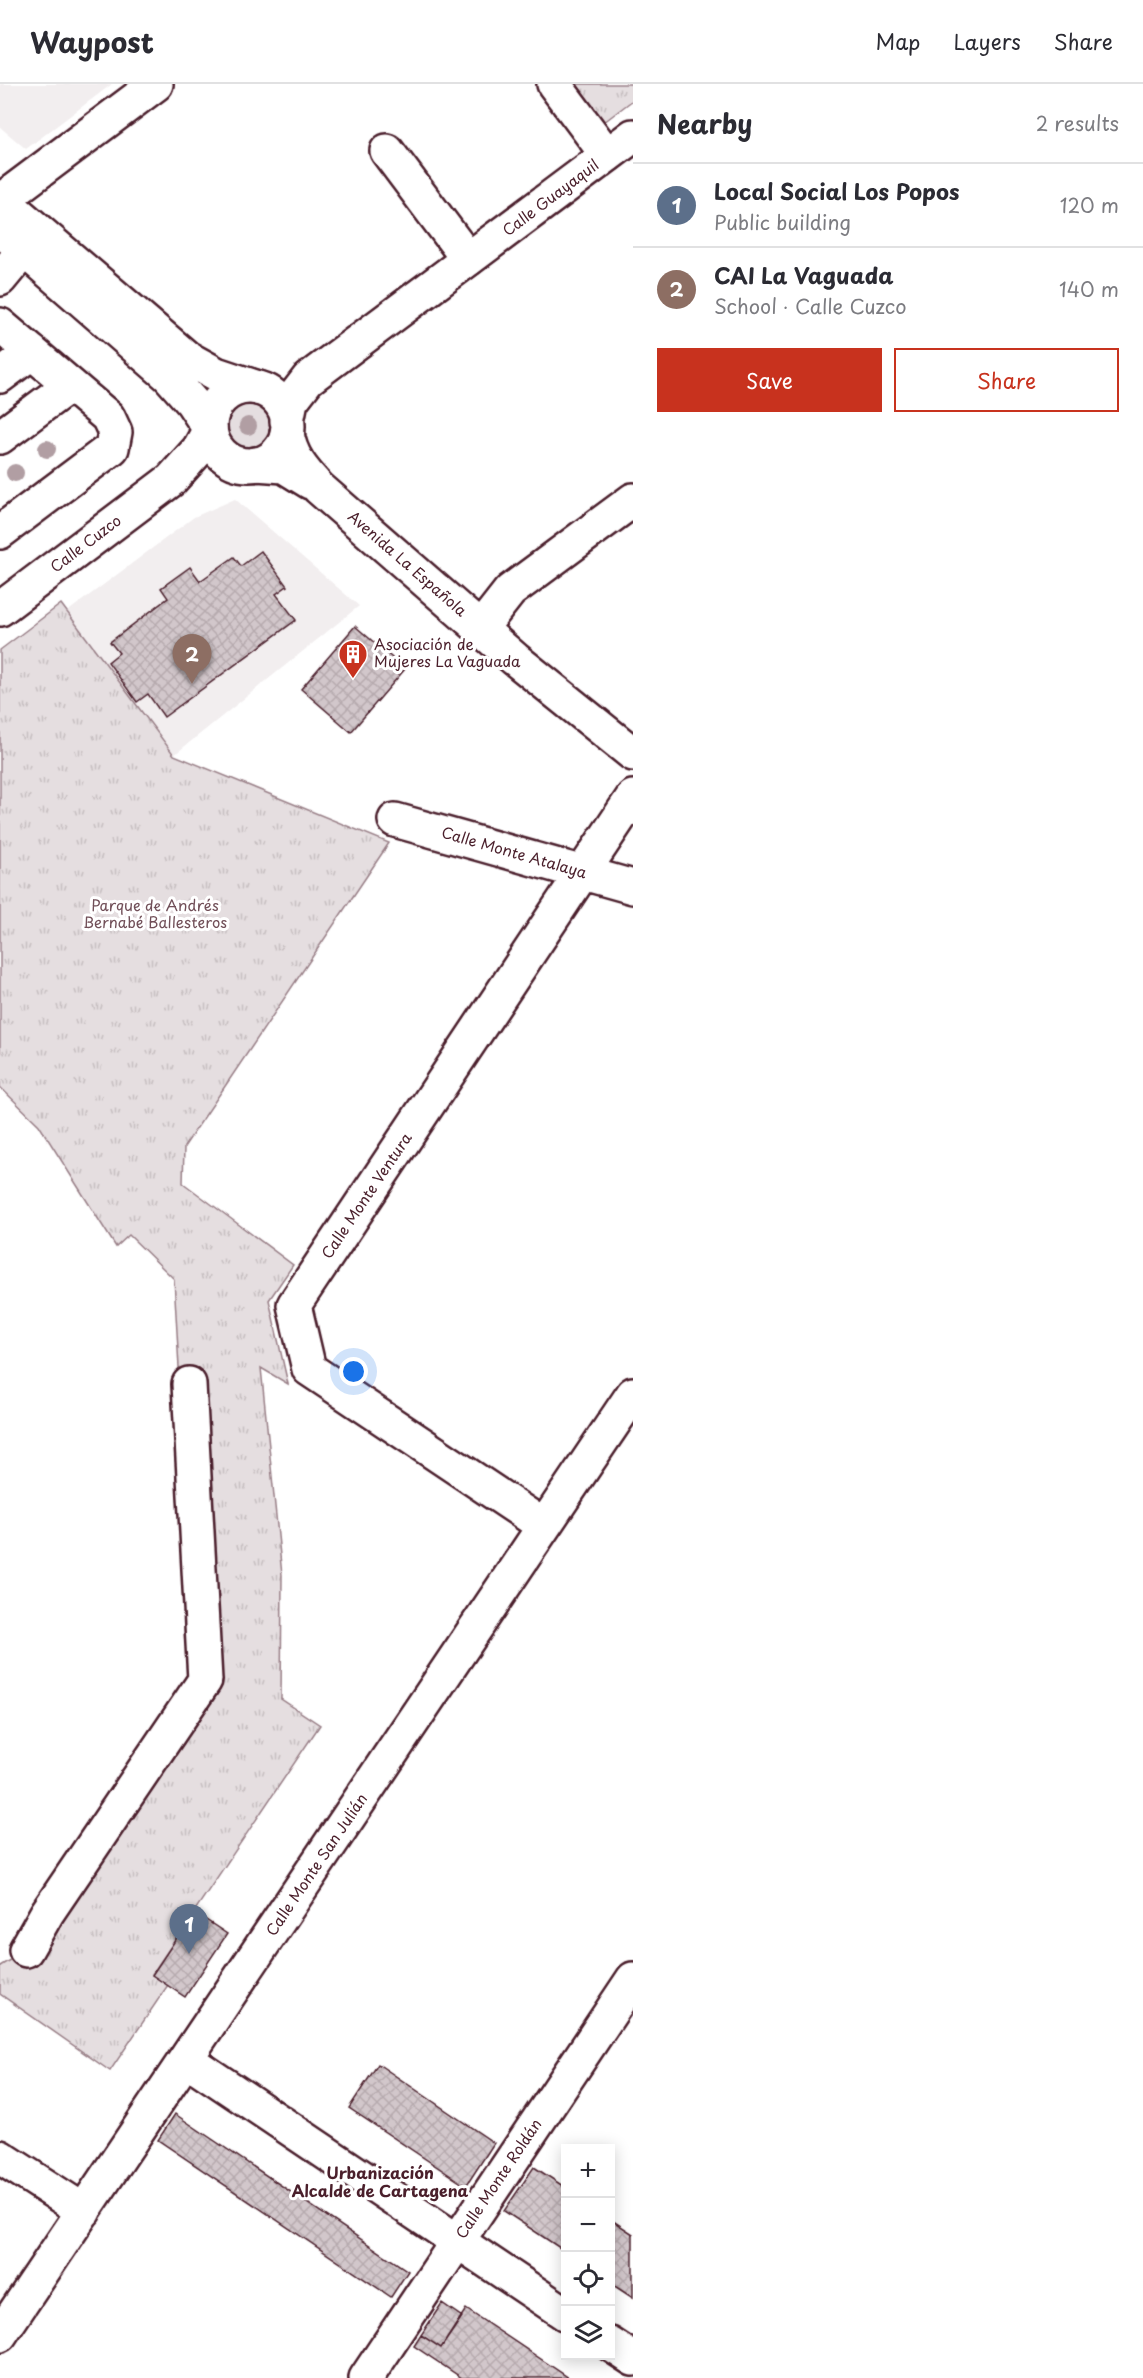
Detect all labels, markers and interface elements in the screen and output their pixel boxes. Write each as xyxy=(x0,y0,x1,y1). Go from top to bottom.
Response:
text: Waypost xyxy=(30,20,154,63)
text: Map xyxy=(876,25,920,57)
text: Layers xyxy=(953,25,1021,57)
text: Share xyxy=(1054,25,1113,57)
text: Nearby xyxy=(657,104,752,143)
text: 2 results xyxy=(1036,108,1119,138)
street label: Calle Guayaquil xyxy=(497,153,603,241)
text: Local Social Los Popos xyxy=(714,174,960,207)
text: 1 xyxy=(672,190,681,220)
text: 120 m xyxy=(1060,190,1119,220)
text: Public building xyxy=(714,207,851,237)
text: CAI La Vaguada xyxy=(714,258,893,291)
text: 2 xyxy=(669,274,684,304)
text: 140 m xyxy=(1059,274,1119,304)
text: School · Calle Cuzco xyxy=(714,291,907,321)
button: Save xyxy=(657,348,882,412)
button: Share xyxy=(894,348,1119,412)
street label: Avenida La Española xyxy=(343,505,473,621)
street label: Calle Cuzco xyxy=(45,508,125,577)
place label: Asociación de Mujeres La Vaguada xyxy=(374,632,521,672)
pin: 2 xyxy=(172,634,212,684)
building icon: Asociación de Mujeres La Vaguada xyxy=(337,638,369,680)
street label: Calle Monte Atalaya xyxy=(439,820,590,883)
park label: Parque de Andrés Bernabé Ballesteros xyxy=(83,893,227,933)
street label: Calle Monte Ventura xyxy=(315,1127,417,1263)
your location xyxy=(339,1357,368,1386)
street label: Calle Monte San Julián xyxy=(259,1788,372,1940)
pin: 1 xyxy=(170,1904,208,1954)
street label: Calle Monte Roldán xyxy=(449,2114,547,2243)
map controls xyxy=(561,2144,615,2360)
button: + xyxy=(561,2144,615,2198)
district label: Urbanización Alcalde de Cartagena xyxy=(292,2160,469,2202)
button: − xyxy=(561,2198,615,2252)
button: locate xyxy=(561,2252,615,2306)
button: layers xyxy=(561,2306,615,2360)

